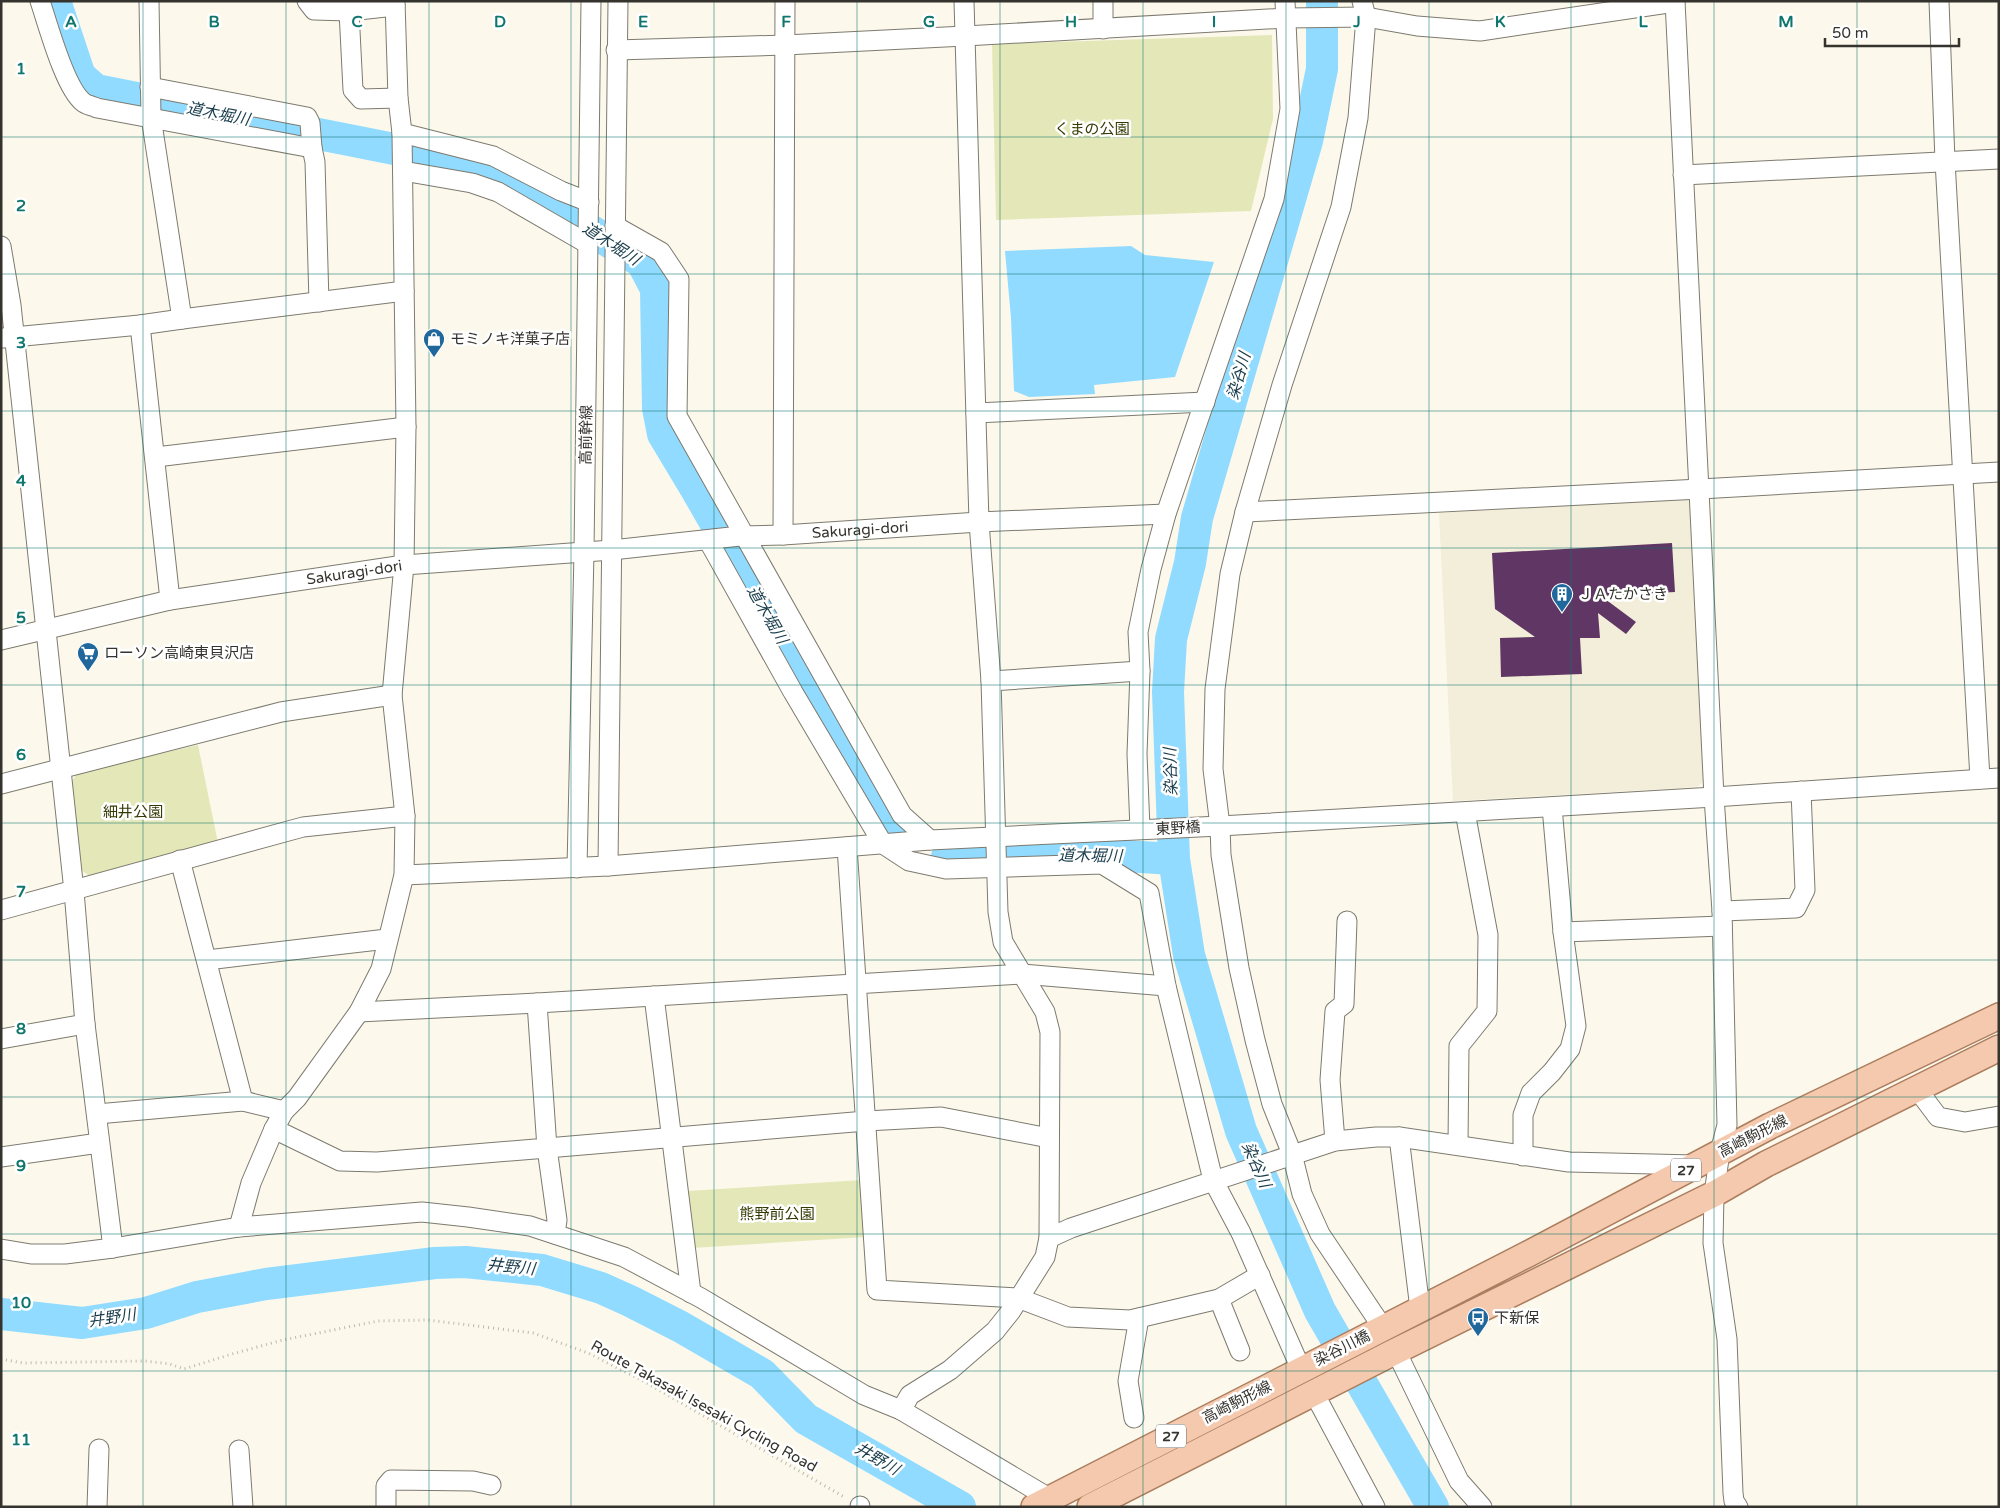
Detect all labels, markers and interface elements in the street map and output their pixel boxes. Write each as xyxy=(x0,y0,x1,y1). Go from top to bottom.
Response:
text: A xyxy=(65,12,77,32)
text: B xyxy=(208,12,220,32)
text: C xyxy=(351,12,363,32)
text: D xyxy=(494,12,506,32)
text: E xyxy=(638,12,648,32)
text: F xyxy=(781,12,791,32)
text: G xyxy=(923,12,935,32)
text: H xyxy=(1065,12,1077,32)
text: I xyxy=(1212,12,1216,32)
text: J xyxy=(1352,12,1361,32)
text: K xyxy=(1495,12,1506,32)
text: L xyxy=(1638,12,1648,32)
text: M xyxy=(1778,12,1794,32)
scale bar xyxy=(1825,15,1959,47)
text: 50 m xyxy=(1832,24,1869,42)
text: 1 xyxy=(16,59,26,79)
water label: 道木堀川 xyxy=(185,98,253,130)
park label: くまの公園 xyxy=(1054,120,1130,138)
text: 2 xyxy=(16,196,26,216)
water label: 道木堀川 xyxy=(579,218,645,271)
shop icon: モミノキ洋菓子店 xyxy=(422,327,446,358)
place label: モミノキ洋菓子店 xyxy=(450,330,570,348)
text: 3 xyxy=(16,333,26,353)
water label: 染谷川 xyxy=(1223,348,1256,402)
street label: 高前幹線 xyxy=(576,405,596,465)
text: 4 xyxy=(16,471,26,491)
street label: Sakuragi-dori xyxy=(811,518,909,542)
street label: Sakuragi-dori xyxy=(305,556,403,588)
water label: 道木堀川 xyxy=(742,582,793,649)
building icon: ＪＡたかさき xyxy=(1550,582,1574,613)
place label: ＪＡたかさき xyxy=(1578,585,1668,603)
text: 5 xyxy=(16,608,26,628)
supermarket icon: ローソン高崎東貝沢店 xyxy=(76,641,100,672)
place label: ローソン高崎東貝沢店 xyxy=(104,644,254,662)
text: 6 xyxy=(16,745,26,765)
water label: 染谷川 xyxy=(1160,746,1182,796)
park label: 細井公園 xyxy=(103,803,163,821)
street label: 東野橋 xyxy=(1155,818,1201,838)
water label: 道木堀川 xyxy=(1058,845,1124,867)
text: 7 xyxy=(16,882,26,902)
text: 8 xyxy=(16,1019,26,1039)
street label: 高崎駒形線 xyxy=(1715,1111,1791,1161)
water label: 染谷川 xyxy=(1237,1139,1276,1193)
text: 9 xyxy=(16,1156,26,1176)
road number: 27 xyxy=(1671,1158,1701,1182)
park label: 熊野前公園 xyxy=(739,1205,815,1223)
water label: 井野川 xyxy=(486,1255,538,1280)
text: 10 xyxy=(11,1293,31,1313)
water label: 井野川 xyxy=(87,1304,139,1331)
bus stop icon: 下新保 xyxy=(1466,1306,1490,1337)
place label: 下新保 xyxy=(1494,1309,1539,1327)
street label: 染谷川橋 xyxy=(1311,1326,1373,1370)
street label: Route Takasaki Isesaki Cycling Road xyxy=(588,1336,820,1476)
street label: 高崎駒形線 xyxy=(1199,1377,1275,1427)
road number: 27 xyxy=(1156,1424,1186,1448)
text: 11 xyxy=(11,1430,31,1450)
water label: 井野川 xyxy=(851,1438,905,1481)

